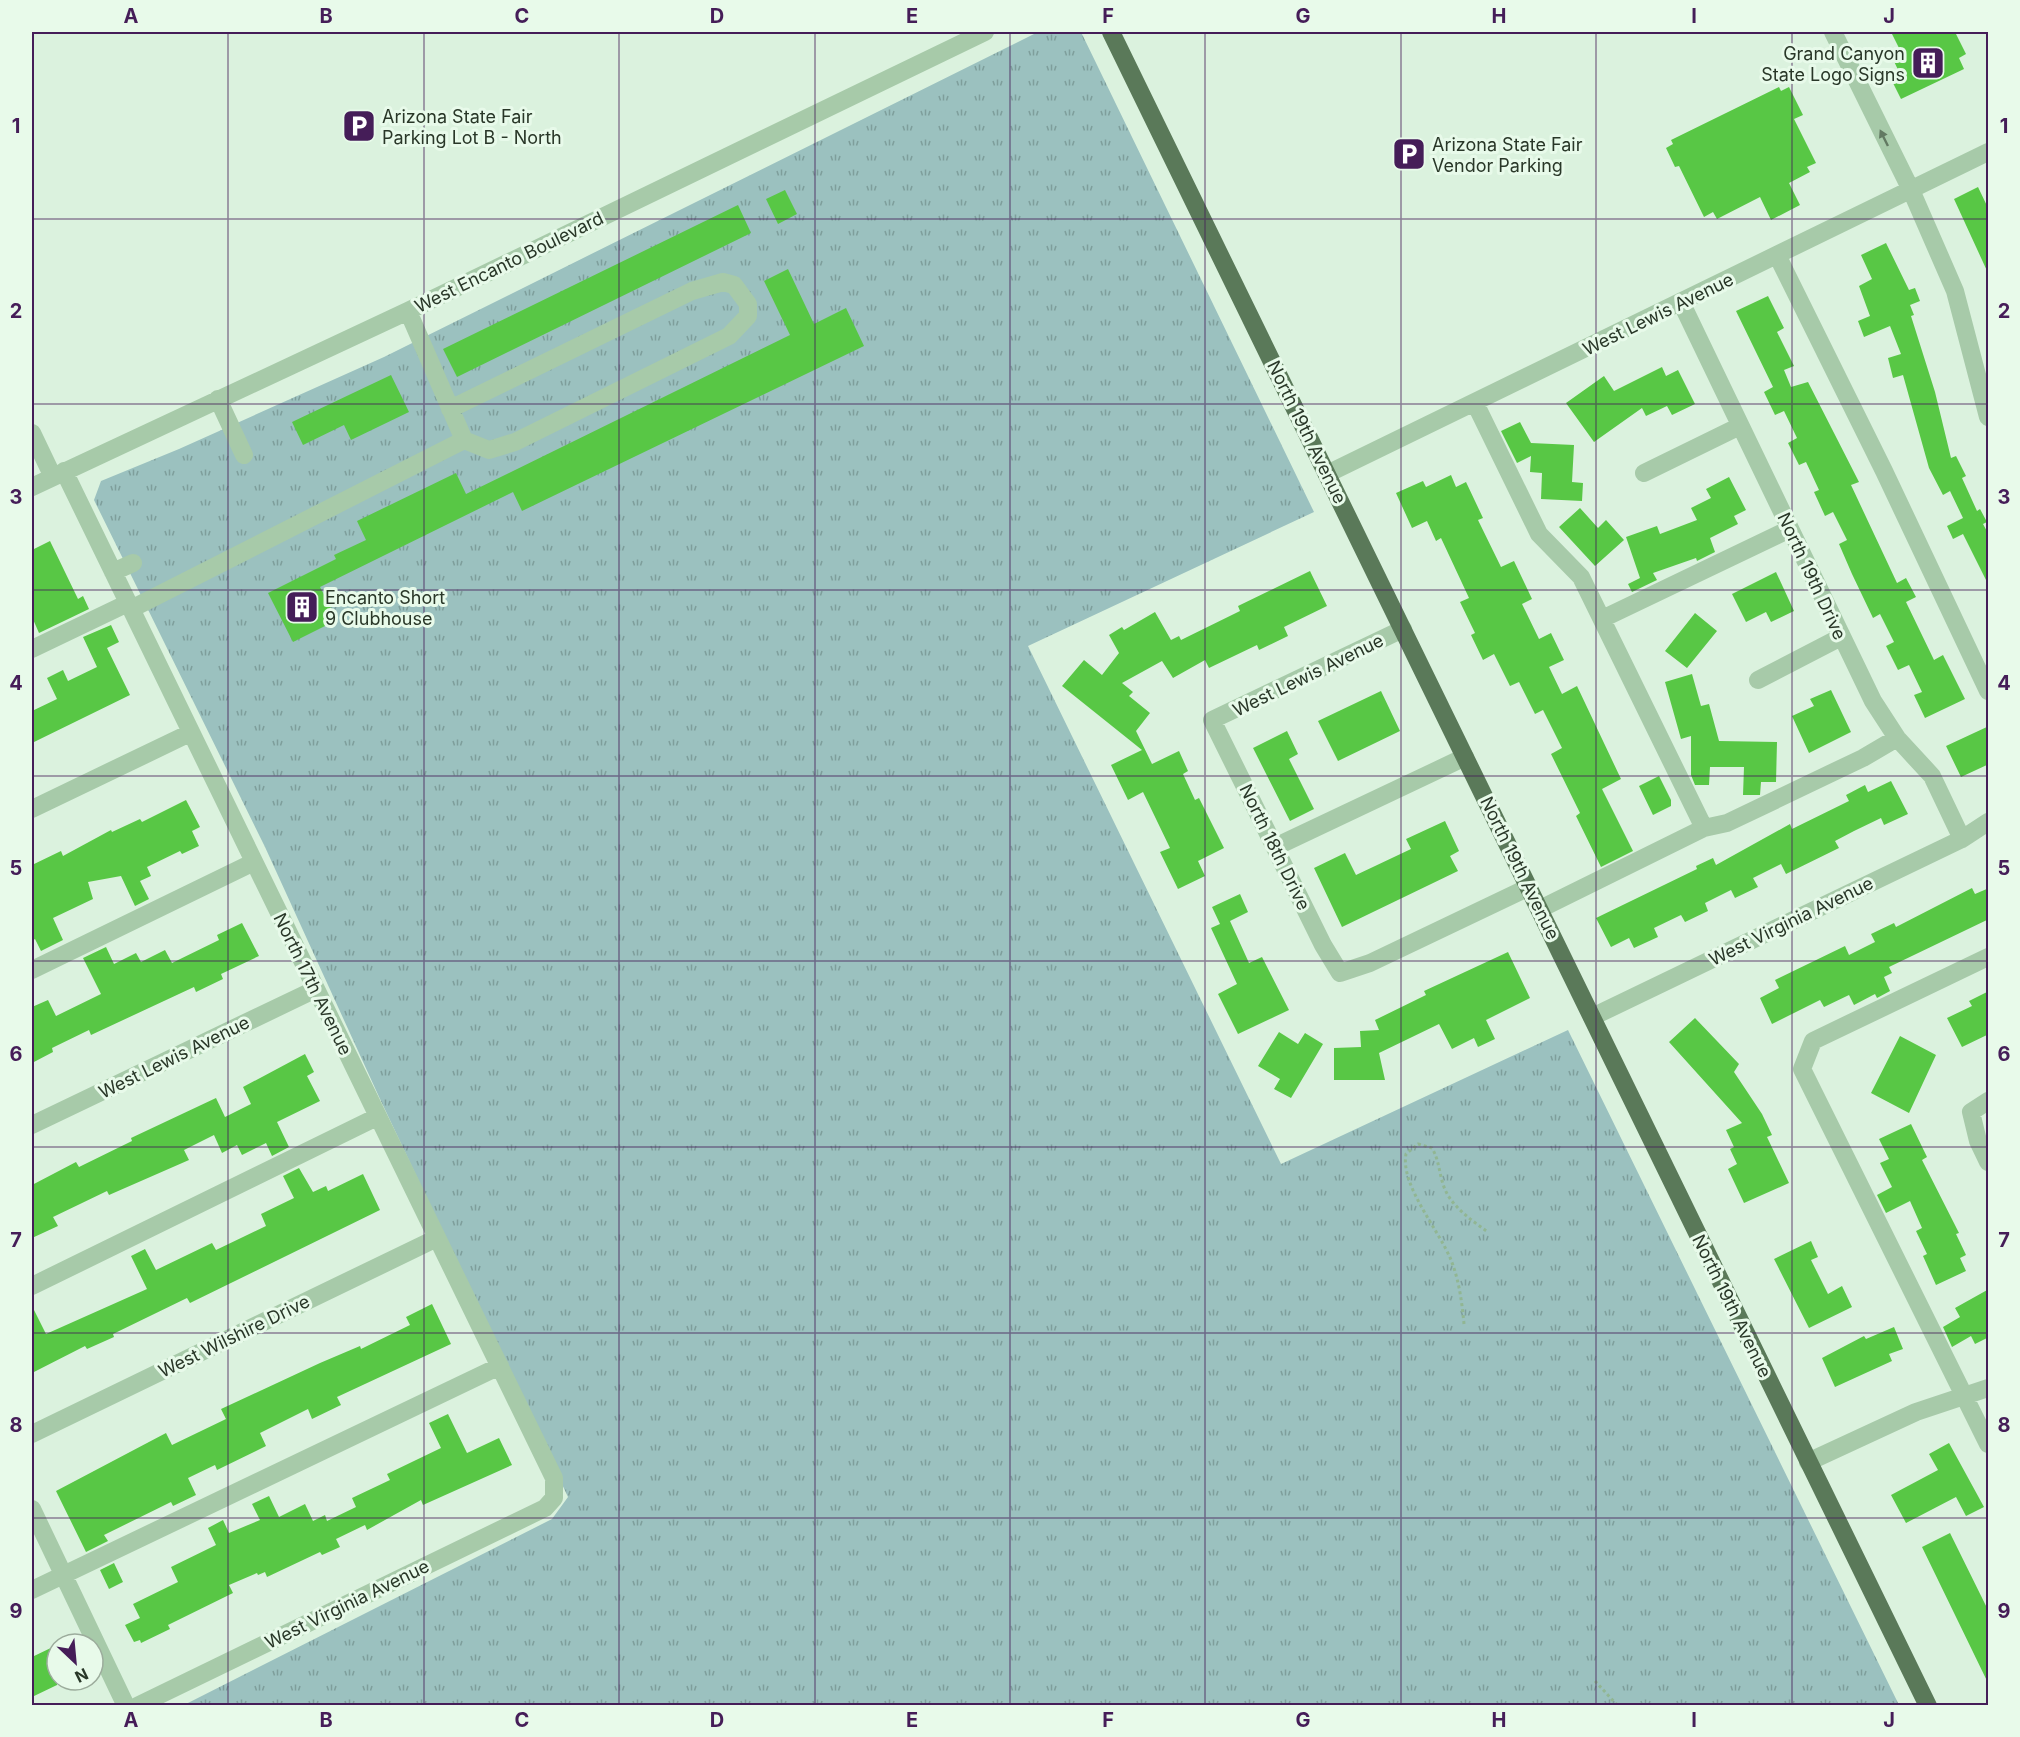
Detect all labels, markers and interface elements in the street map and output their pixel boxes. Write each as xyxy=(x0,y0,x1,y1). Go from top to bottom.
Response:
text: A xyxy=(124,4,139,28)
text: B xyxy=(319,4,333,28)
text: C xyxy=(515,4,529,28)
text: D xyxy=(710,4,724,28)
text: E xyxy=(906,4,918,28)
text: F xyxy=(1102,4,1114,28)
text: G xyxy=(1295,4,1311,28)
text: H xyxy=(1492,4,1506,28)
text: I xyxy=(1691,4,1697,28)
text: J xyxy=(1883,4,1895,28)
place label: Grand Canyon State Logo Signs xyxy=(1761,43,1905,85)
building icon: Grand Canyon State Logo Signs xyxy=(1910,45,1946,81)
place label: Arizona State Fair Parking Lot B - North xyxy=(382,106,562,148)
parking icon: Arizona State Fair Parking Lot B - North xyxy=(341,108,377,144)
text: 1 xyxy=(12,114,20,138)
text: 1 xyxy=(2000,114,2008,138)
one-way arrow xyxy=(1880,129,1889,146)
place label: Arizona State Fair Vendor Parking xyxy=(1432,134,1583,176)
parking icon: Arizona State Fair Vendor Parking xyxy=(1391,136,1427,172)
street label: West Encanto Boulevard xyxy=(411,207,607,317)
street label: West Lewis Avenue xyxy=(1579,268,1737,360)
text: 2 xyxy=(10,299,22,323)
text: 2 xyxy=(1998,299,2010,323)
street label: North 19th Avenue xyxy=(1263,357,1351,507)
text: 3 xyxy=(10,485,22,509)
text: 3 xyxy=(1998,485,2010,509)
street label: North 19th Drive xyxy=(1773,509,1851,643)
place label: Encanto Short 9 Clubhouse xyxy=(325,587,445,629)
building icon: Encanto Short 9 Clubhouse xyxy=(284,589,320,625)
street label: West Lewis Avenue xyxy=(1229,629,1387,721)
text: 4 xyxy=(9,671,23,695)
text: 4 xyxy=(1997,671,2011,695)
street label: North 18th Drive xyxy=(1235,780,1315,914)
street label: North 19th Avenue xyxy=(1476,793,1564,943)
text: 5 xyxy=(10,856,22,880)
text: 5 xyxy=(1998,856,2010,880)
street label: West Virginia Avenue xyxy=(1706,872,1876,970)
street label: North 17th Avenue xyxy=(270,910,356,1058)
street label: West Lewis Avenue xyxy=(95,1011,253,1103)
text: 6 xyxy=(10,1042,23,1066)
text: 6 xyxy=(1998,1042,2011,1066)
text: 7 xyxy=(10,1228,22,1252)
text: 7 xyxy=(1998,1228,2010,1252)
street label: North 19th Avenue xyxy=(1688,1231,1776,1381)
street label: West Wilshire Drive xyxy=(155,1290,313,1382)
text: 8 xyxy=(9,1413,23,1437)
text: 8 xyxy=(1997,1413,2011,1437)
street label: West Virginia Avenue xyxy=(262,1555,432,1653)
text: 9 xyxy=(10,1599,23,1623)
text: 9 xyxy=(1998,1599,2011,1623)
north arrow xyxy=(45,1632,105,1692)
text: N xyxy=(72,1664,91,1687)
text: A xyxy=(124,1708,139,1732)
text: B xyxy=(319,1708,333,1732)
text: C xyxy=(515,1708,529,1732)
text: D xyxy=(710,1708,724,1732)
text: E xyxy=(906,1708,918,1732)
text: F xyxy=(1102,1708,1114,1732)
text: G xyxy=(1295,1708,1311,1732)
text: H xyxy=(1492,1708,1506,1732)
text: I xyxy=(1691,1708,1697,1732)
text: J xyxy=(1883,1708,1895,1732)

